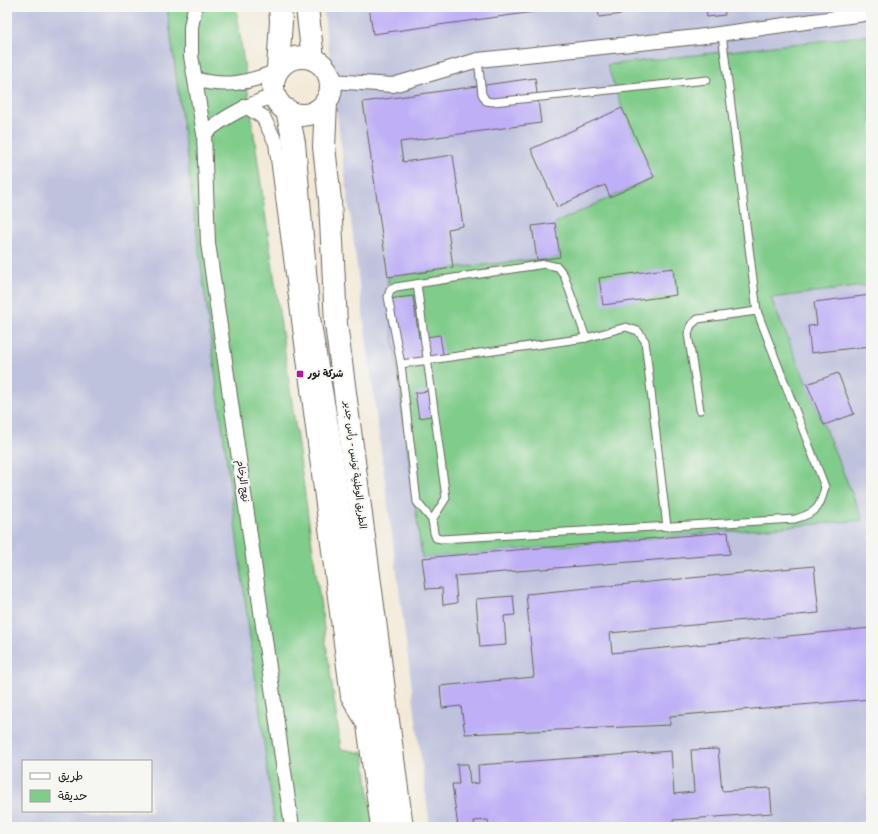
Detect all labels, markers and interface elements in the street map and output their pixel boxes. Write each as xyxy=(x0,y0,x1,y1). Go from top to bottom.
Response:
place label: شركة نور xyxy=(307,368,344,380)
marker: شركة نور xyxy=(295,369,305,379)
street label: الطريق الوطنية تونس - رأس جدير xyxy=(341,400,369,529)
street label: نهج الرخام xyxy=(233,459,252,503)
legend xyxy=(22,760,152,812)
text: طريق xyxy=(58,769,83,784)
text: حديقة xyxy=(58,789,87,804)

